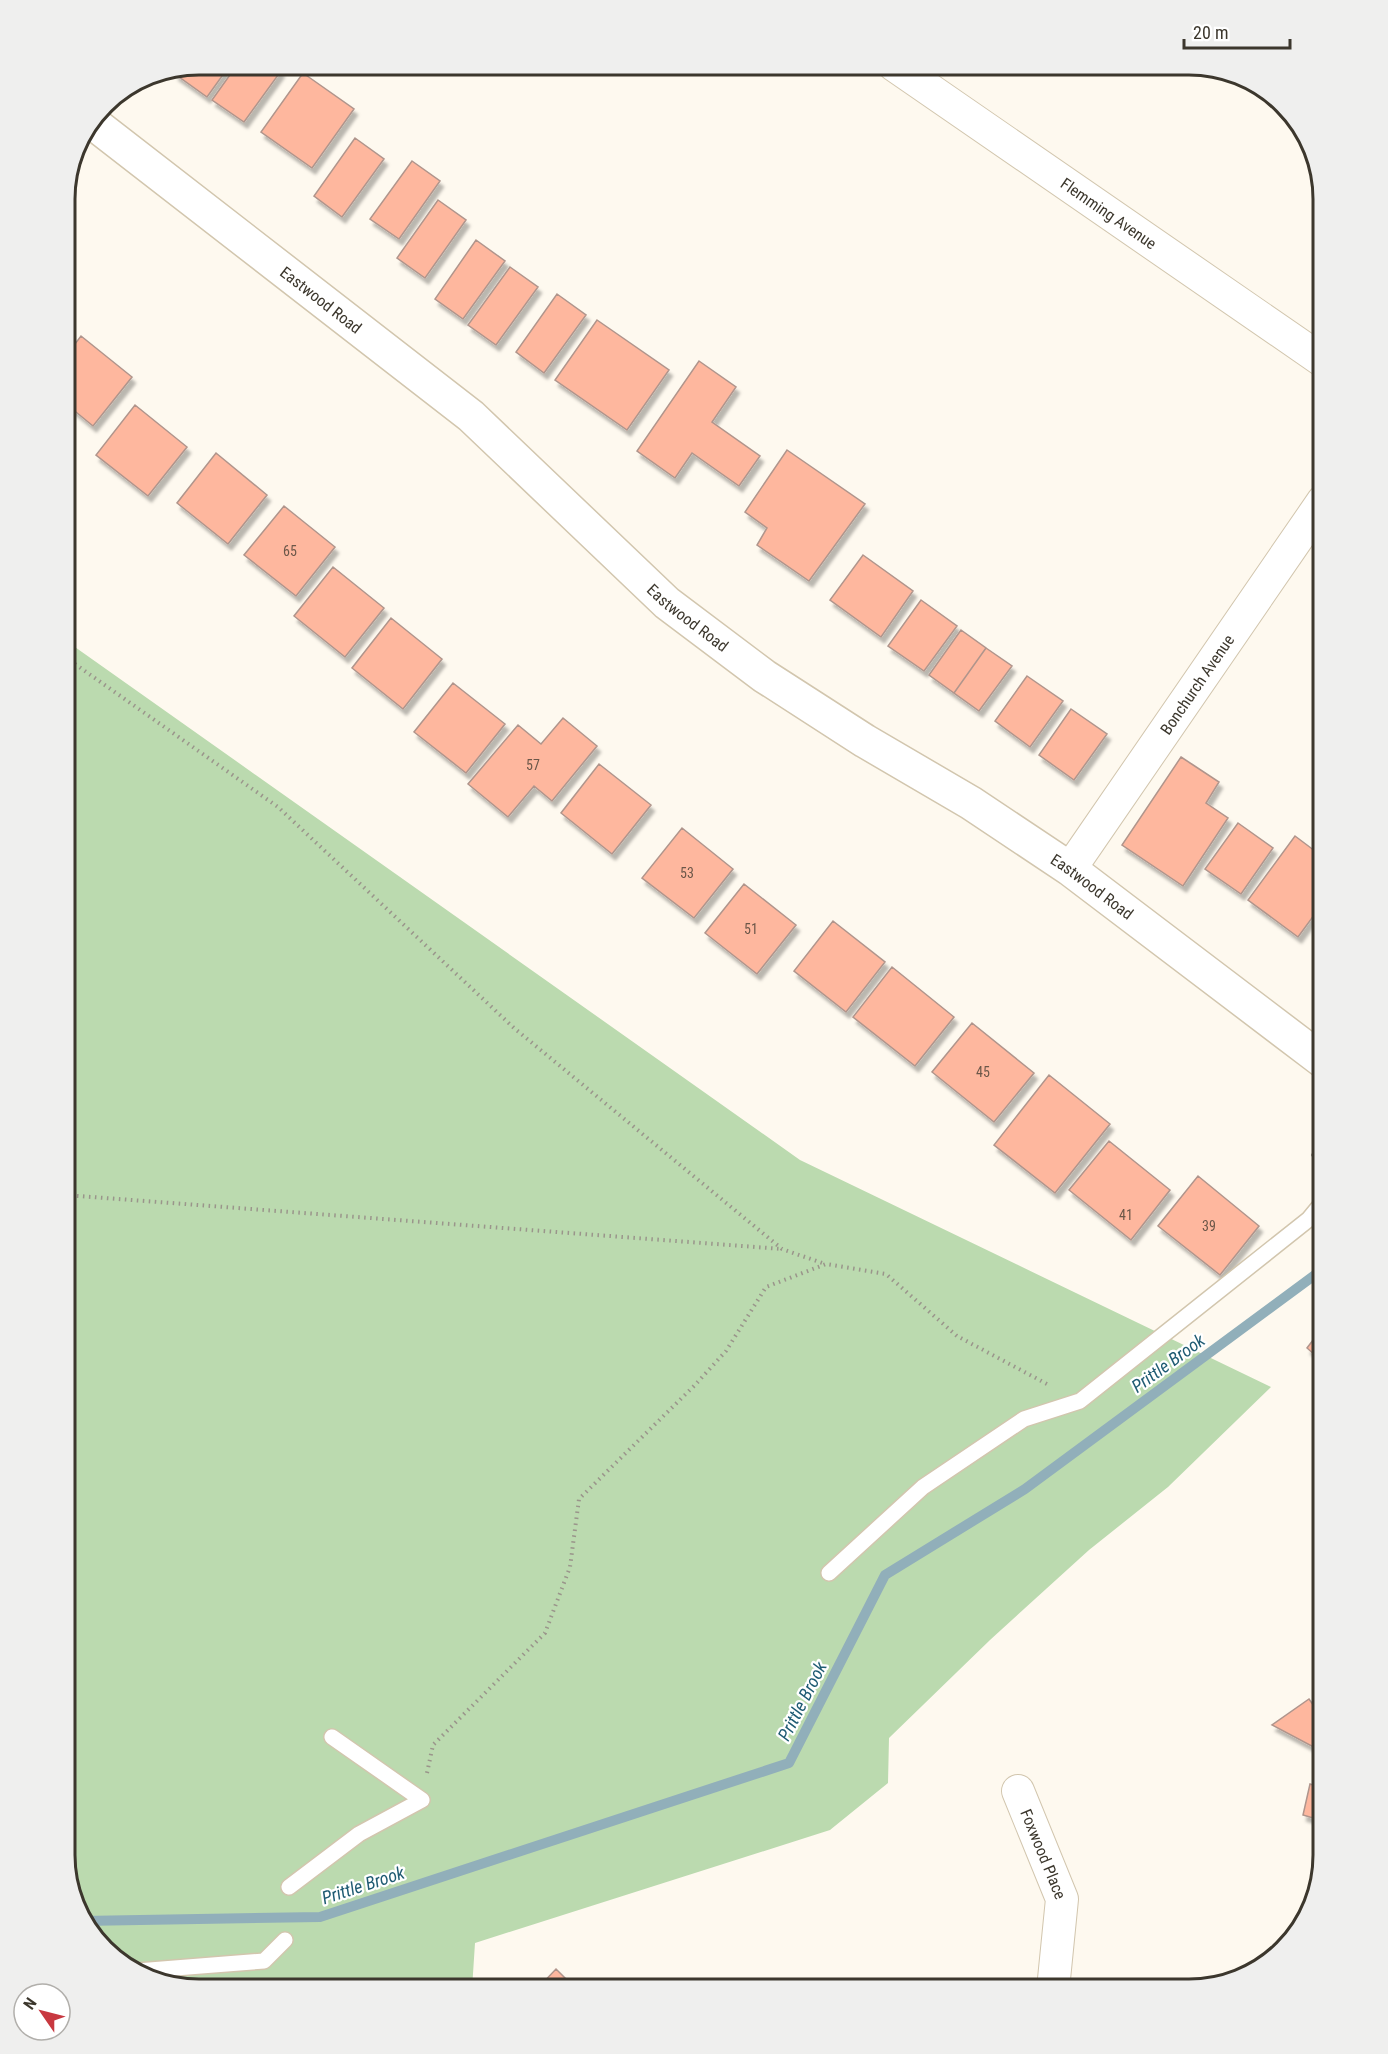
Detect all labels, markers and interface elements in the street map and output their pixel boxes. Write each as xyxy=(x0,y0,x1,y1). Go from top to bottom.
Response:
scale bar xyxy=(1184,12,1290,50)
text: 20 m xyxy=(1193,22,1228,43)
street label: Flemming Avenue xyxy=(1057,174,1160,253)
street label: Eastwood Road xyxy=(277,262,366,337)
house number: 65 xyxy=(283,543,297,559)
street label: Eastwood Road xyxy=(643,580,732,655)
street label: Bonchurch Avenue xyxy=(1156,631,1238,738)
house number: 57 xyxy=(526,757,540,773)
street label: Eastwood Road xyxy=(1047,850,1137,923)
house number: 53 xyxy=(680,865,694,881)
house number: 51 xyxy=(744,921,758,937)
house number: 45 xyxy=(976,1064,990,1080)
house number: 41 xyxy=(1119,1207,1133,1223)
house number: 39 xyxy=(1202,1218,1216,1234)
water label: Prittle Brook xyxy=(1127,1329,1210,1397)
water label: Prittle Brook xyxy=(773,1657,831,1744)
street label: Foxwood Place xyxy=(1017,1806,1070,1902)
water label: Prittle Brook xyxy=(319,1861,408,1908)
north arrow xyxy=(12,1982,72,2042)
text: N xyxy=(20,1994,41,2013)

